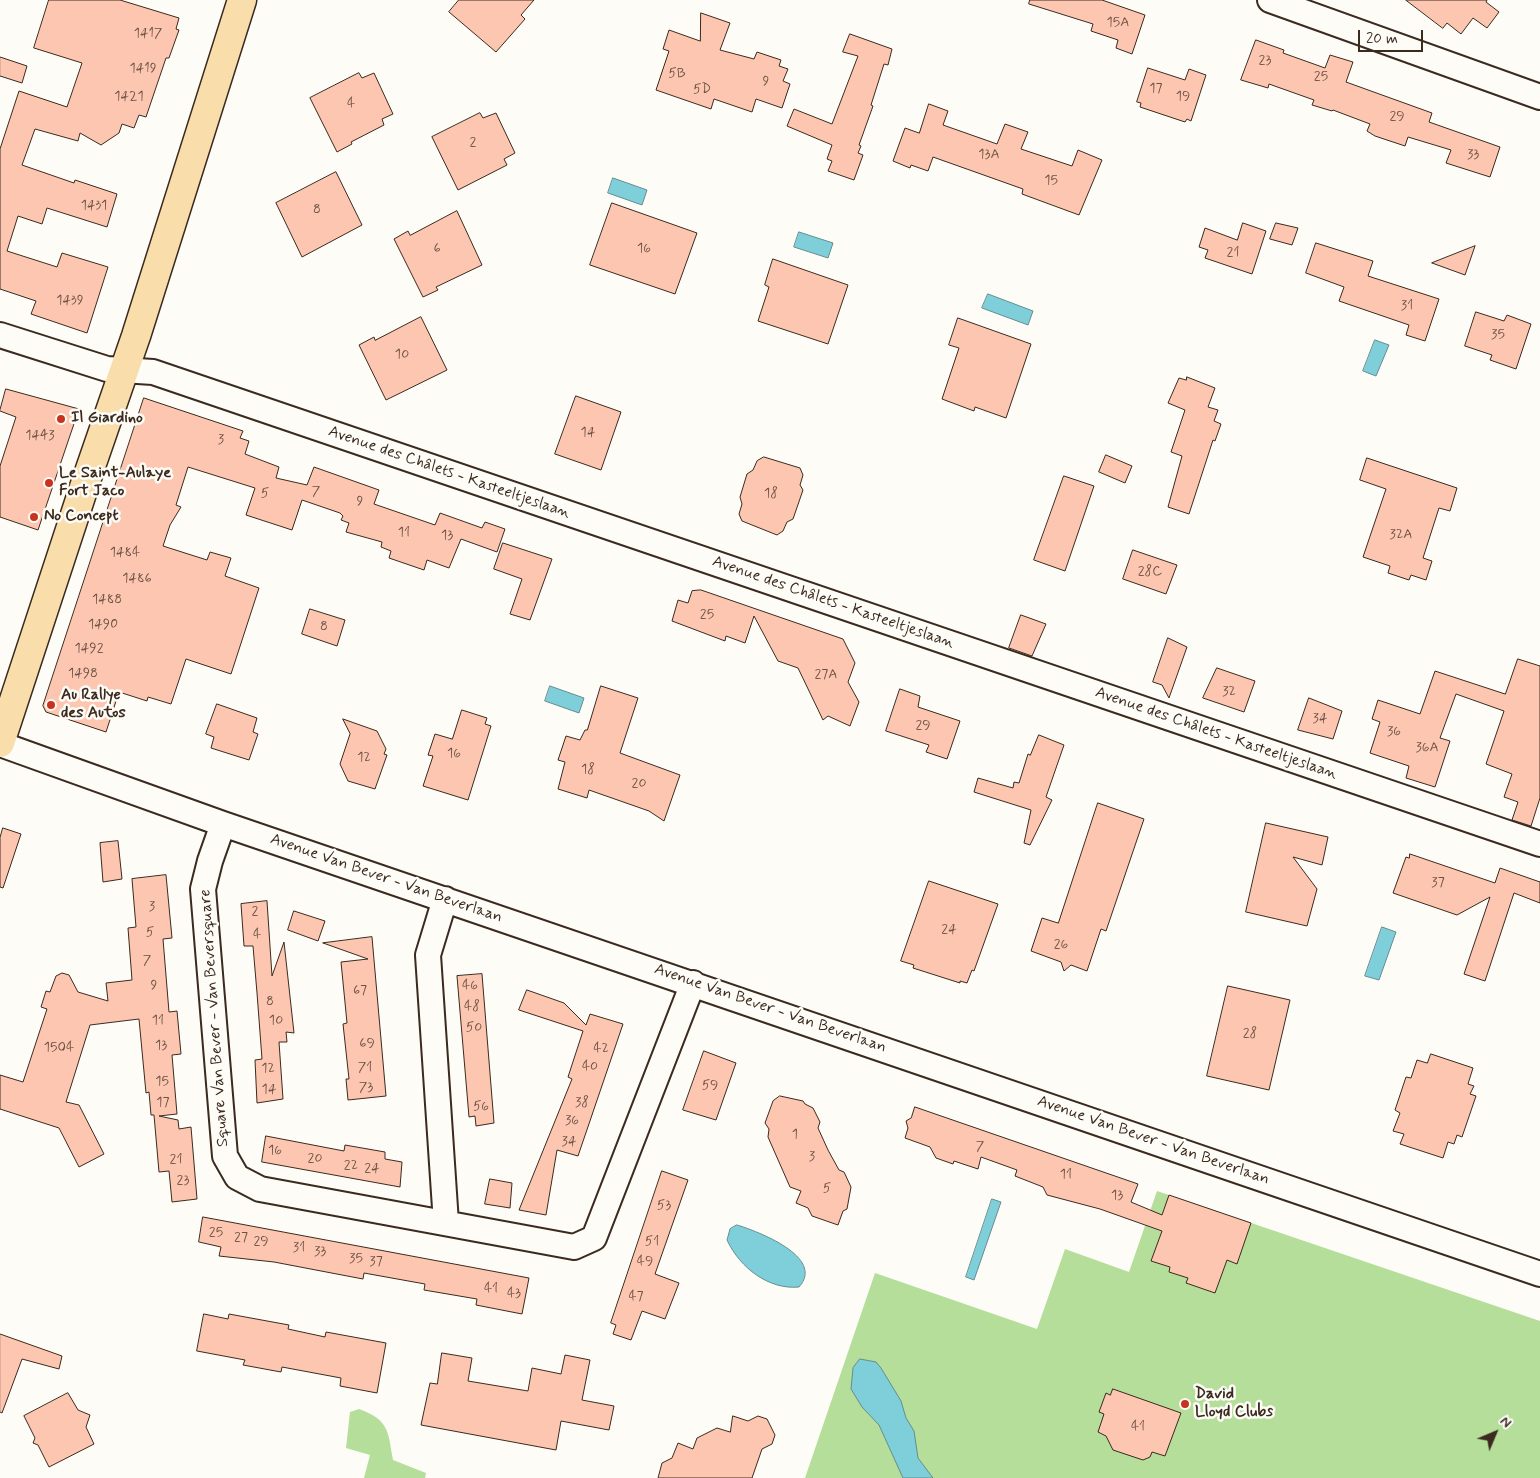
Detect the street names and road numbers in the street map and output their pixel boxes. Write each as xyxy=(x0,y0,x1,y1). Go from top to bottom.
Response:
street label: Avenue des Châlets - Kasteeltjeslaan xyxy=(325,422,573,524)
street label: Avenue des Châlets - Kasteeltjeslaan xyxy=(709,552,957,654)
street label: Avenue des Châlets - Kasteeltjeslaan xyxy=(1092,683,1340,785)
street label: Avenue Van Bever - Van Beverlaan xyxy=(267,830,505,928)
street label: Square Van Bever - Van Beversquare xyxy=(196,889,234,1147)
street label: Avenue Van Bever - Van Beverlaan xyxy=(651,960,889,1058)
street label: Avenue Van Bever - Van Beverlaan xyxy=(1034,1092,1272,1190)

